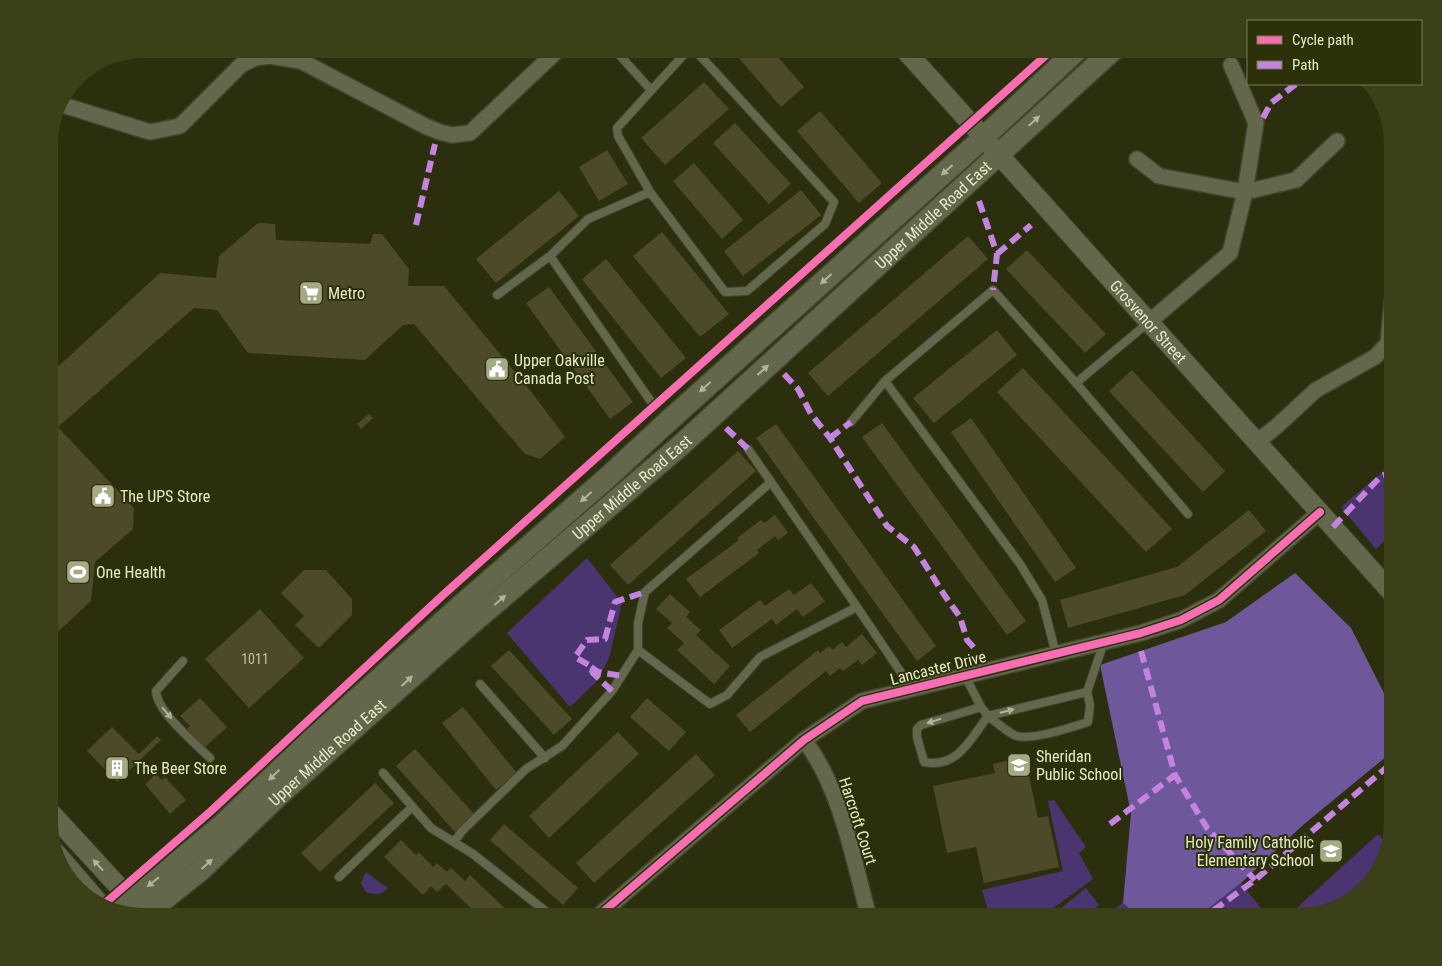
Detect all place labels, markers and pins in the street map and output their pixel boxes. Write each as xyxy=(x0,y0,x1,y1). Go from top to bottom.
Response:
supermarket icon: Metro xyxy=(298,280,324,306)
place label: Metro xyxy=(328,284,365,303)
place label: Upper Oakville Canada Post xyxy=(514,351,605,388)
public building icon: Upper Oakville Canada Post xyxy=(484,356,510,382)
public building icon: The UPS Store xyxy=(90,483,116,509)
place label: The UPS Store xyxy=(120,487,210,506)
sports icon: One Health xyxy=(65,559,91,585)
place label: One Health xyxy=(96,563,166,582)
place label: Sheridan Public School xyxy=(1036,747,1122,784)
school or university icon: Sheridan Public School xyxy=(1006,752,1032,778)
building icon: The Beer Store xyxy=(104,755,130,781)
place label: The Beer Store xyxy=(134,759,227,778)
place label: Holy Family Catholic Elementary School xyxy=(1185,833,1314,870)
school or university icon: Holy Family Catholic Elementary School xyxy=(1318,838,1344,864)

